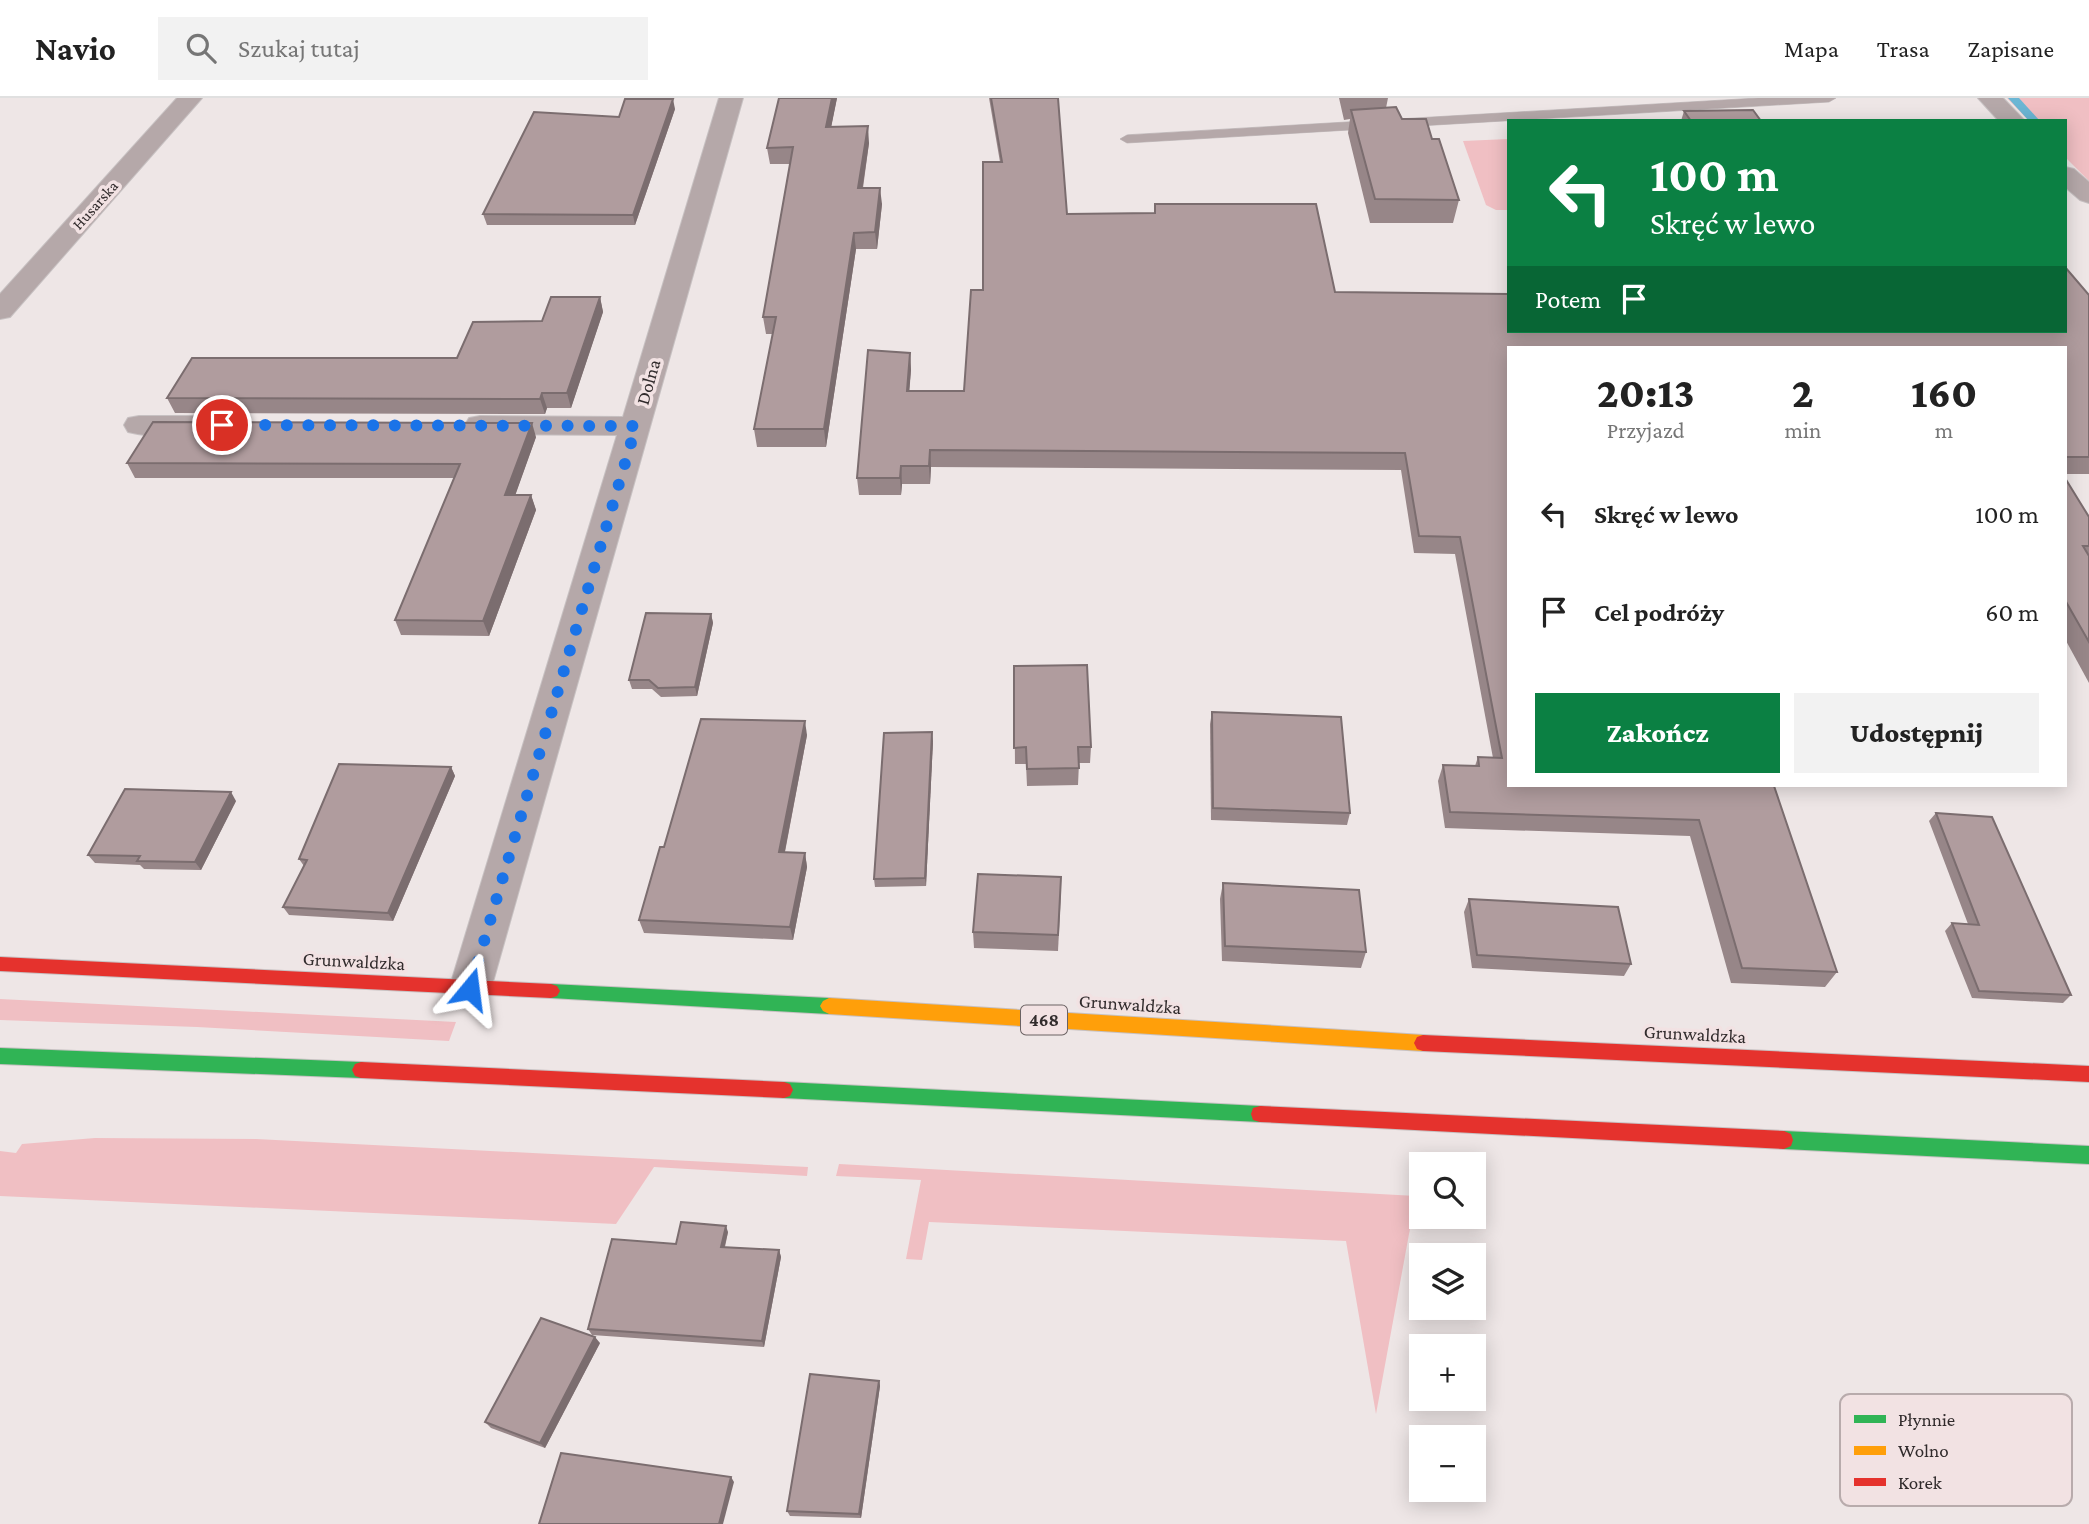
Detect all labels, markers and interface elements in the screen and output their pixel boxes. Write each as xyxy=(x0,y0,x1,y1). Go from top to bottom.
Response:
search box xyxy=(158,17,648,80)
icon: search xyxy=(182,29,220,67)
text: Navio xyxy=(35,30,116,67)
text: Szukaj tutaj xyxy=(238,34,360,63)
text: Mapa xyxy=(1784,35,1839,62)
text: Trasa xyxy=(1877,35,1930,62)
text: Zapisane xyxy=(1968,35,2054,62)
icon: left xyxy=(1535,147,1626,238)
text: 100 m xyxy=(1650,147,1779,202)
street label: Husarska xyxy=(69,177,122,233)
text: Skręć w lewo xyxy=(1650,205,1815,241)
icon: arrive xyxy=(1615,280,1653,318)
text: Potem xyxy=(1535,285,1601,314)
street label: Dolna xyxy=(632,357,664,407)
text: 20:13 xyxy=(1597,369,1695,416)
text: 2 xyxy=(1792,369,1814,416)
text: 160 xyxy=(1911,369,1977,416)
pin xyxy=(192,395,252,455)
icon: arrive xyxy=(203,406,241,444)
text: Przyjazd xyxy=(1607,417,1685,443)
text: min xyxy=(1784,417,1821,443)
text: m xyxy=(1935,417,1953,443)
icon: left xyxy=(1535,495,1573,533)
text: Skręć w lewo xyxy=(1594,500,1739,529)
text: 100 m xyxy=(1975,500,2039,529)
icon: arrive xyxy=(1535,593,1573,631)
text: Cel podróży xyxy=(1594,598,1724,627)
text: 60 m xyxy=(1985,598,2039,627)
button: Zakończ xyxy=(1535,693,1780,773)
button: Udostępnij xyxy=(1794,693,2039,773)
street label: Grunwaldzka xyxy=(302,948,406,974)
position arrow xyxy=(433,952,507,1026)
street label: Grunwaldzka xyxy=(1078,990,1182,1018)
road number: 468 xyxy=(1021,1006,1067,1035)
street label: Grunwaldzka xyxy=(1643,1021,1747,1047)
map controls xyxy=(1409,1152,1486,1502)
button: search xyxy=(1409,1152,1486,1229)
button: layers xyxy=(1409,1243,1486,1320)
button: + xyxy=(1409,1334,1486,1411)
legend xyxy=(1840,1394,2072,1506)
text: Płynnie xyxy=(1898,1409,1955,1430)
button: − xyxy=(1409,1425,1486,1502)
text: Wolno xyxy=(1898,1440,1949,1461)
text: Korek xyxy=(1898,1472,1943,1493)

